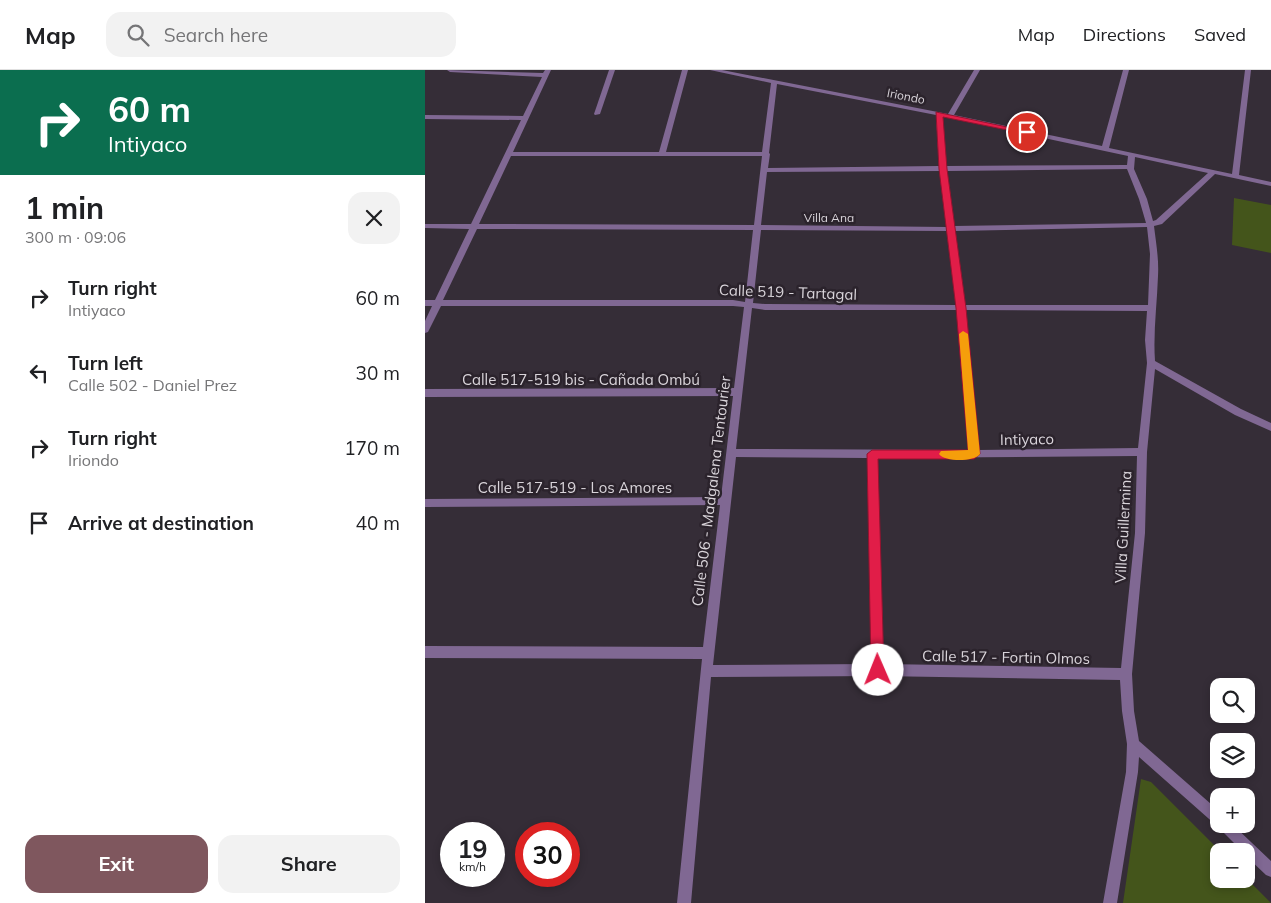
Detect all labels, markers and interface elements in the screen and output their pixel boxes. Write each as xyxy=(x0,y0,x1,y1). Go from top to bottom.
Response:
search box xyxy=(106,12,456,57)
text: Map xyxy=(25,20,76,50)
icon: search xyxy=(124,21,152,49)
text: Search here xyxy=(164,23,268,47)
text: Map xyxy=(1018,23,1055,46)
text: Directions xyxy=(1083,23,1166,46)
text: Saved xyxy=(1194,23,1246,46)
street label: Iriondo xyxy=(886,85,926,107)
text: 60 m xyxy=(108,87,191,131)
icon: right xyxy=(25,90,90,155)
pin xyxy=(1006,111,1048,153)
icon: arrive xyxy=(1013,118,1041,146)
text: Intiyaco xyxy=(108,130,187,158)
text: 1 min xyxy=(25,189,104,227)
button: close xyxy=(348,192,400,244)
street label: Villa Ana xyxy=(804,210,854,225)
text: 300 m · 09:06 xyxy=(25,227,126,247)
text: Turn right xyxy=(68,276,157,300)
street label: Calle 519 - Tartagal xyxy=(719,280,857,304)
icon: right xyxy=(25,284,53,312)
text: 60 m xyxy=(356,286,400,310)
text: Intiyaco xyxy=(68,300,126,320)
text: Turn left xyxy=(68,351,143,375)
icon: left xyxy=(25,359,53,387)
text: 30 m xyxy=(356,361,400,385)
street label: Calle 517-519 bis - Cañada Ombú xyxy=(462,370,700,389)
street label: Calle 506 - Madgalena Tentourier xyxy=(687,374,735,607)
text: Calle 502 - Daniel Prez xyxy=(68,375,237,395)
text: Turn right xyxy=(68,426,157,450)
street label: Intiyaco xyxy=(1000,429,1054,449)
icon: right xyxy=(25,434,53,462)
text: 170 m xyxy=(344,436,400,460)
text: Iriondo xyxy=(68,450,119,470)
street label: Villa Guillermina xyxy=(1111,470,1135,584)
street label: Calle 517-519 - Los Amores xyxy=(478,478,672,497)
icon: arrive xyxy=(25,509,53,537)
text: Arrive at destination xyxy=(68,511,254,535)
text: 40 m xyxy=(356,511,400,535)
position arrow xyxy=(851,643,903,695)
street label: Calle 517 - Fortin Olmos xyxy=(922,646,1090,668)
map controls xyxy=(1210,678,1255,888)
button: search xyxy=(1210,678,1255,723)
button: layers xyxy=(1210,733,1255,778)
button: + xyxy=(1210,788,1255,833)
speed limit sign: 30 xyxy=(515,822,580,887)
text: 19 xyxy=(457,833,488,864)
button: Exit xyxy=(25,835,208,893)
button: Share xyxy=(218,835,400,893)
button: − xyxy=(1210,843,1255,888)
text: km/h xyxy=(459,859,486,874)

